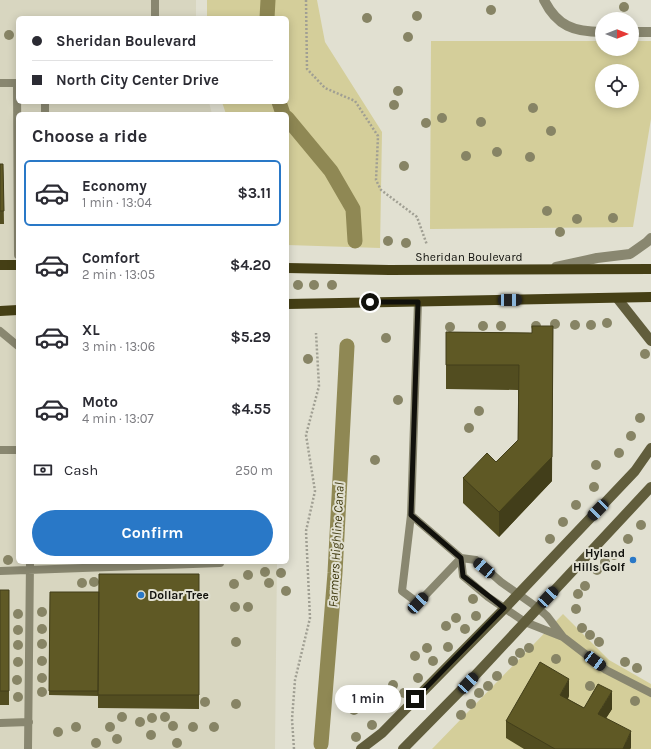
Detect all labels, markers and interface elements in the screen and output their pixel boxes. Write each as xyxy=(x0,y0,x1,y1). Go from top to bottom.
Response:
north arrow xyxy=(595,12,639,56)
map controls xyxy=(595,12,639,108)
text: Sheridan Boulevard xyxy=(56,32,197,50)
button: locate xyxy=(595,64,639,108)
text: North City Center Drive xyxy=(56,71,219,89)
text: Choose a ride xyxy=(32,125,147,147)
icon: car xyxy=(34,175,70,211)
text: Economy xyxy=(82,177,147,195)
text: $3.11 xyxy=(237,184,271,202)
text: 1 min · 13:04 xyxy=(82,195,152,210)
icon: car xyxy=(34,247,70,283)
text: Comfort xyxy=(82,249,140,267)
street label: Sheridan Boulevard xyxy=(415,250,523,264)
text: $4.20 xyxy=(230,256,271,274)
text: 2 min · 13:05 xyxy=(82,267,155,282)
route start xyxy=(361,293,379,311)
car xyxy=(498,294,522,306)
icon: car xyxy=(34,319,70,355)
text: XL xyxy=(82,321,100,339)
text: $5.29 xyxy=(230,328,271,346)
text: 3 min · 13:06 xyxy=(82,339,155,354)
icon: car xyxy=(34,391,70,427)
text: Moto xyxy=(82,393,118,411)
text: $4.55 xyxy=(231,400,271,418)
text: 4 min · 13:07 xyxy=(82,411,154,426)
icon: cash xyxy=(32,459,54,481)
text: Cash xyxy=(64,461,98,479)
text: 250 m xyxy=(235,463,273,478)
water label: Farmers Highline Canal xyxy=(325,482,347,608)
car xyxy=(585,497,611,523)
button: Confirm xyxy=(32,510,273,556)
place label: Hyland Hills Golf xyxy=(573,546,626,574)
marker: Hyland Hills Golf xyxy=(628,555,638,565)
car xyxy=(471,556,497,580)
car xyxy=(535,584,561,610)
place label: Dollar Tree xyxy=(149,588,209,602)
marker: Dollar Tree xyxy=(136,590,146,600)
car xyxy=(405,590,431,616)
car xyxy=(582,649,608,673)
car xyxy=(455,670,481,696)
callout: 1 min xyxy=(335,685,401,713)
route end xyxy=(406,690,424,708)
text: 1 min xyxy=(352,691,384,706)

